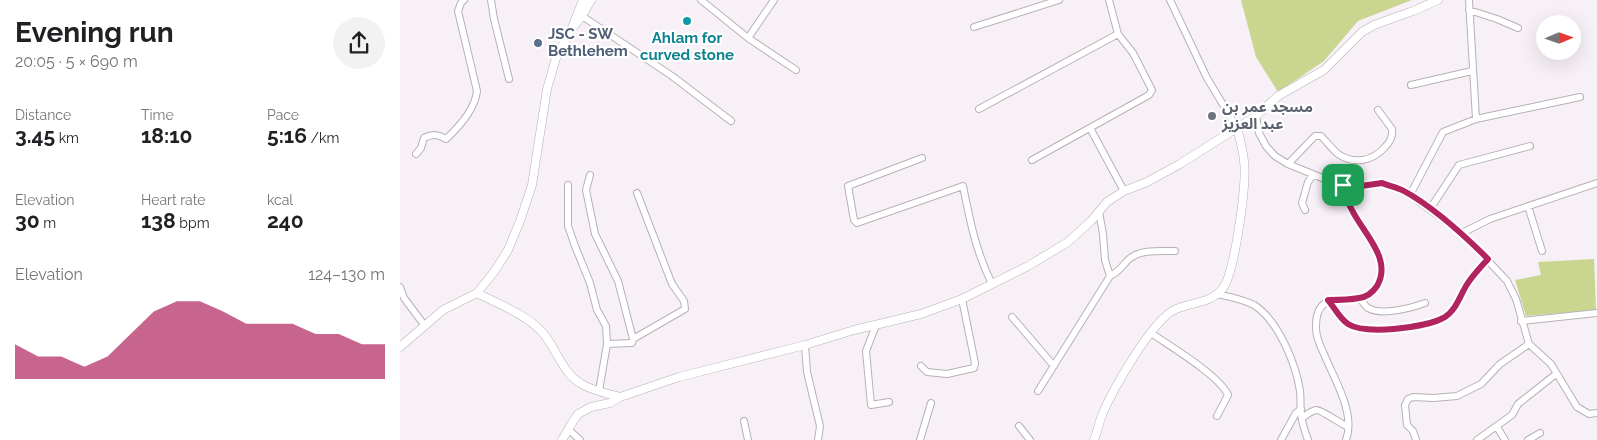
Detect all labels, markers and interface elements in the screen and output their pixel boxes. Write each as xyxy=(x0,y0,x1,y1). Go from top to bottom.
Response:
marker: Ahlam for curved stone xyxy=(681,15,693,27)
north arrow xyxy=(1536,15,1581,60)
map controls xyxy=(1536,15,1581,60)
text: Evening run xyxy=(15,16,174,49)
button: share xyxy=(333,17,385,69)
place label: JSC - SW Bethlehem xyxy=(548,25,628,60)
place label: Ahlam for curved stone xyxy=(640,29,734,64)
marker: JSC - SW Bethlehem xyxy=(532,37,544,49)
text: 20:05 · 5 × 690 m xyxy=(15,52,138,71)
place label: مسجد عمر بن عبد العزيز xyxy=(1221,98,1313,133)
text: Distance xyxy=(15,107,71,123)
text: Time xyxy=(141,107,174,123)
text: Pace xyxy=(267,107,299,123)
marker: مسجد عمر بن عبد العزيز xyxy=(1206,110,1218,122)
text: 3.45 xyxy=(15,123,55,148)
text: 18:10 xyxy=(141,123,193,148)
text: 5:16 xyxy=(267,123,307,148)
text: km xyxy=(55,130,79,146)
text: /km xyxy=(307,130,339,146)
pin xyxy=(1322,164,1364,206)
icon: arrive xyxy=(1329,171,1357,199)
text: Elevation xyxy=(15,192,74,208)
text: Heart rate xyxy=(141,192,205,208)
text: kcal xyxy=(267,192,293,208)
text: 30 xyxy=(15,208,40,233)
text: 138 xyxy=(141,208,176,233)
text: 240 xyxy=(267,208,304,233)
text: m xyxy=(40,215,56,231)
text: bpm xyxy=(176,215,210,231)
text: Elevation xyxy=(15,265,83,284)
text: 124–130 m xyxy=(308,265,385,284)

